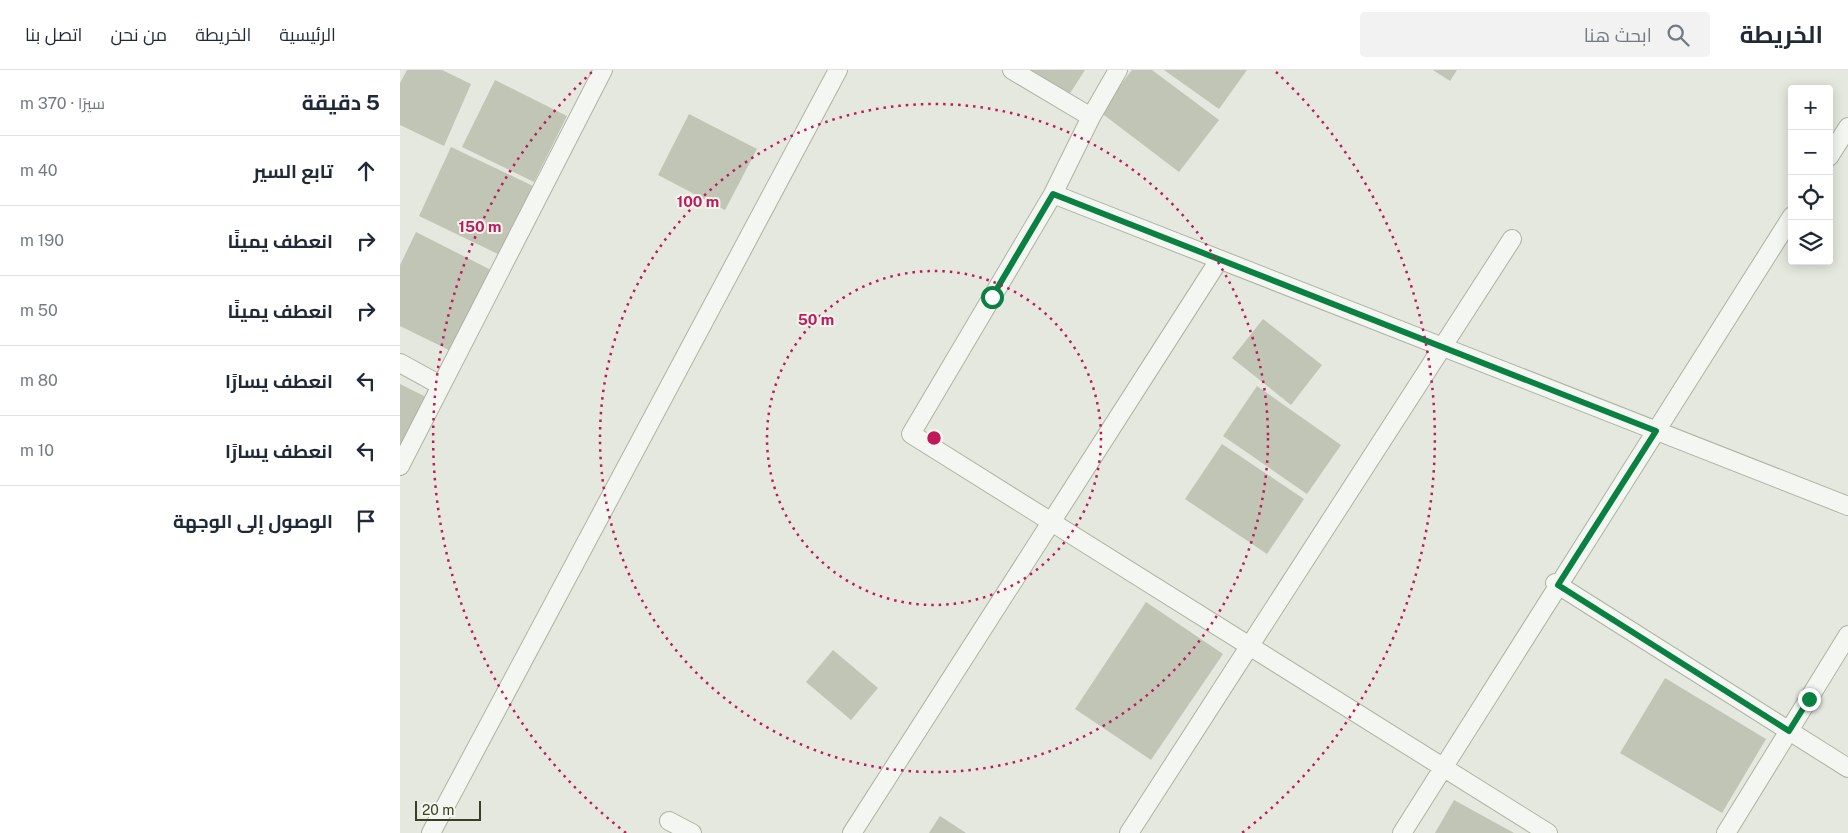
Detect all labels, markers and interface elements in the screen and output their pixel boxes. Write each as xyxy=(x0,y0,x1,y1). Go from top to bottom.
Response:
search box xyxy=(1360,12,1710,57)
text: الخريطة xyxy=(1740,20,1823,48)
icon: search xyxy=(1664,21,1692,49)
text: اتصل بنا xyxy=(25,24,82,45)
text: من نحن xyxy=(110,24,167,45)
text: الخريطة xyxy=(195,24,251,45)
text: الرئيسية xyxy=(279,24,336,45)
text: ابحث هنا xyxy=(1584,24,1652,46)
map controls xyxy=(1788,85,1833,265)
button: + xyxy=(1788,85,1833,130)
text: 5 دقيقة xyxy=(302,90,380,115)
text: سيرًا · 370 m xyxy=(20,94,105,113)
button: − xyxy=(1788,130,1833,175)
icon: ahead xyxy=(352,157,380,185)
text: تابع السير xyxy=(253,160,333,182)
text: 40 m xyxy=(20,161,58,180)
button: locate xyxy=(1788,175,1833,220)
text: 100 m xyxy=(677,193,719,210)
text: 150 m xyxy=(458,218,502,235)
button: layers xyxy=(1788,220,1833,265)
icon: right xyxy=(352,227,380,255)
text: انعطف يمينًا xyxy=(227,230,333,252)
text: 190 m xyxy=(20,231,64,250)
route start xyxy=(981,286,1004,309)
icon: right xyxy=(352,297,380,325)
text: انعطف يمينًا xyxy=(227,300,333,322)
text: 50 m xyxy=(20,301,58,320)
text: 50 m xyxy=(798,311,834,328)
icon: left xyxy=(352,367,380,395)
text: انعطف يسارًا xyxy=(225,370,333,392)
text: 80 m xyxy=(20,371,58,390)
centre of rings xyxy=(925,429,943,447)
icon: left xyxy=(352,437,380,465)
text: انعطف يسارًا xyxy=(225,440,333,462)
text: 10 m xyxy=(20,441,54,460)
icon: arrive xyxy=(352,507,380,535)
text: الوصول إلى الوجهة xyxy=(173,510,333,532)
route end xyxy=(1798,688,1821,711)
scale bar xyxy=(415,798,481,821)
text: 20 m xyxy=(422,802,454,818)

